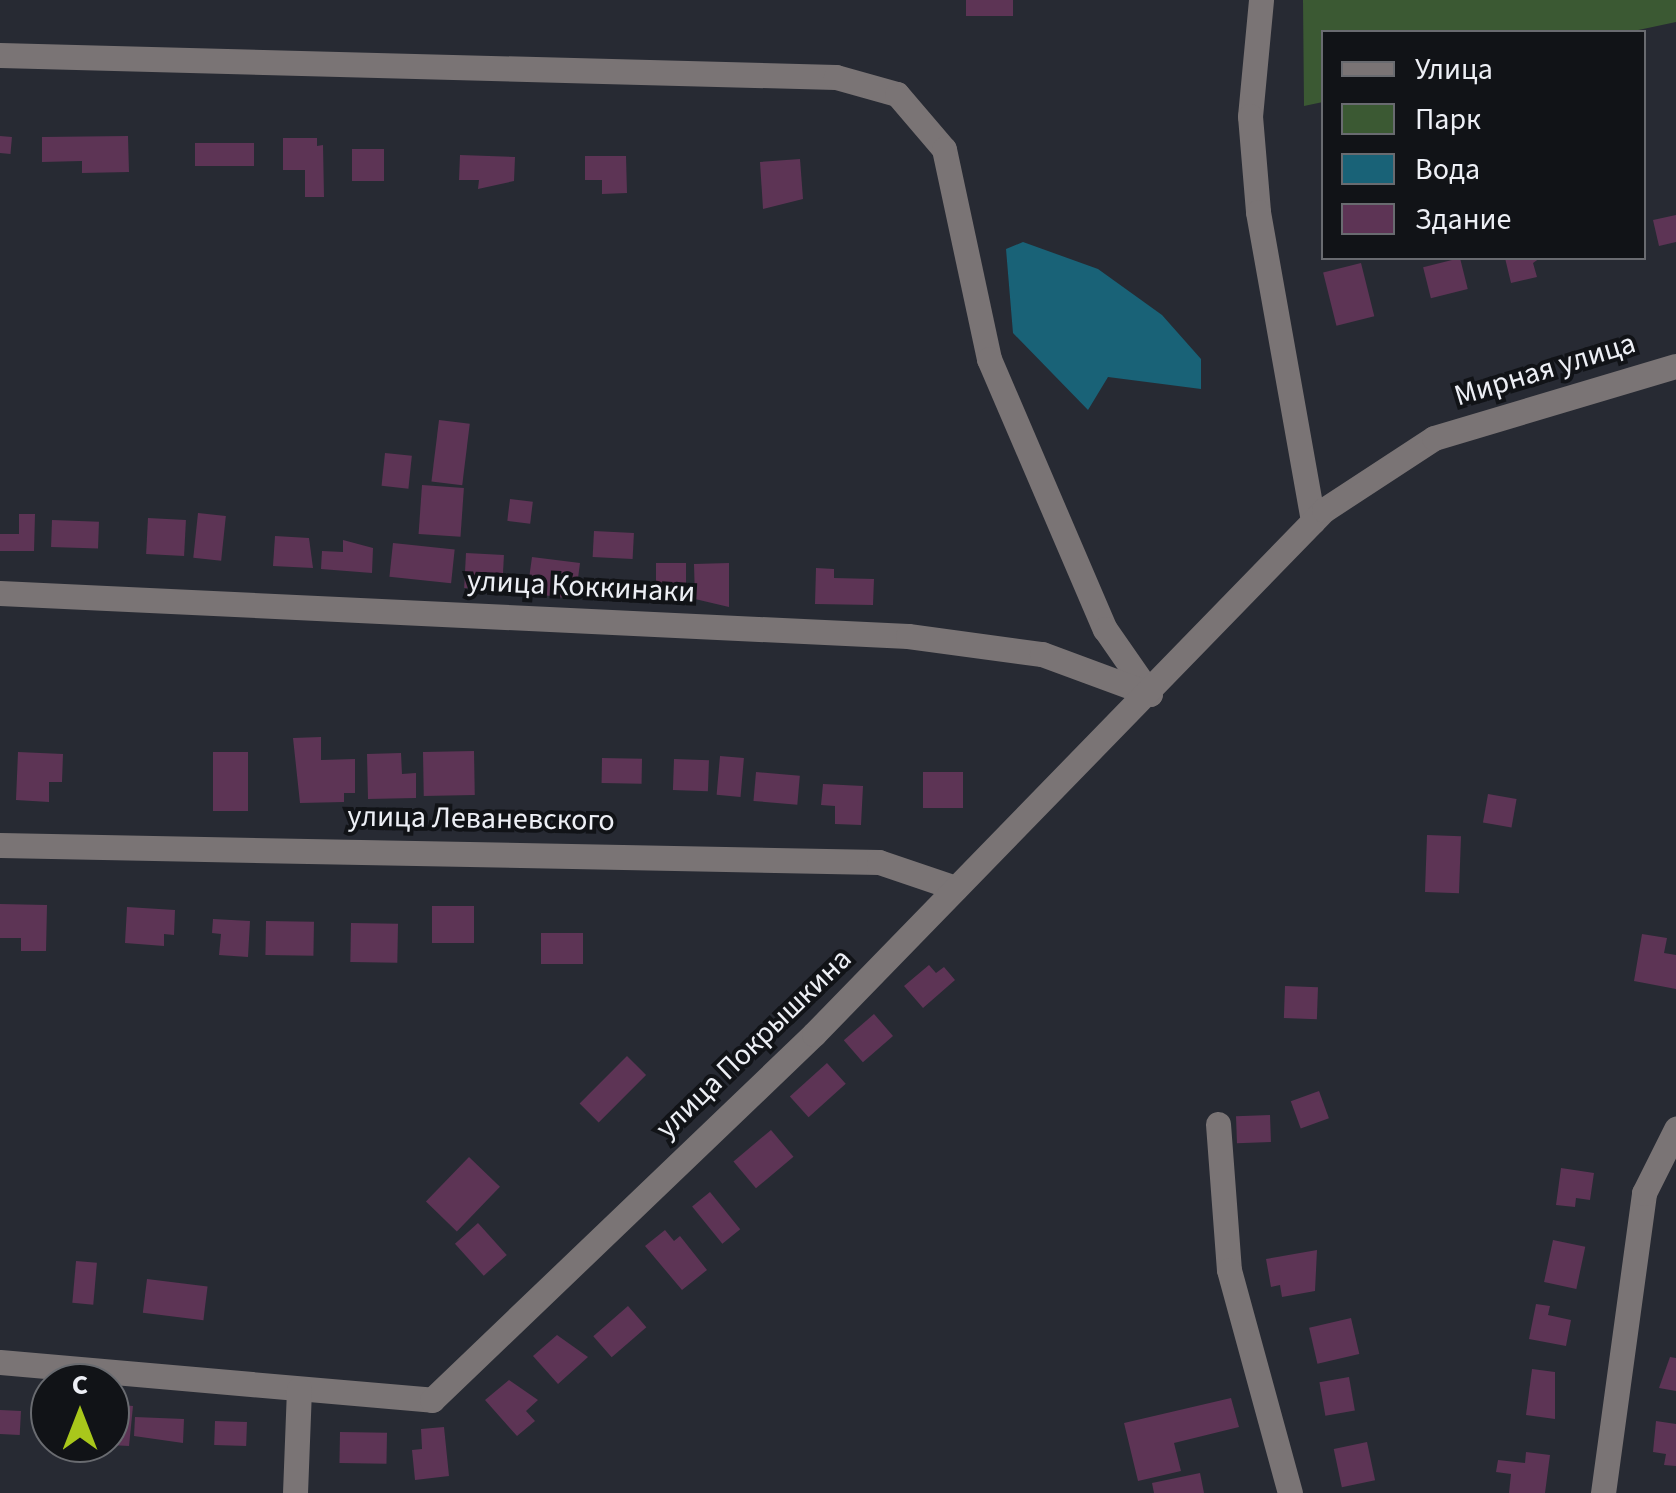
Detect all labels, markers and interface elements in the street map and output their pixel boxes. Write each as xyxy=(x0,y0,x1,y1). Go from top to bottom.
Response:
legend xyxy=(1321,30,1646,260)
text: Улица xyxy=(1415,48,1493,91)
text: Парк xyxy=(1415,98,1481,141)
text: Вода xyxy=(1415,148,1480,191)
text: Здание xyxy=(1415,198,1511,241)
street label: Мирная улица xyxy=(1450,325,1640,415)
street label: улица Коккинаки xyxy=(466,563,696,611)
street label: улица Леваневского xyxy=(347,799,615,839)
street label: улица Покрышкина xyxy=(649,941,859,1147)
north arrow xyxy=(30,1363,130,1463)
text: С xyxy=(72,1365,88,1405)

